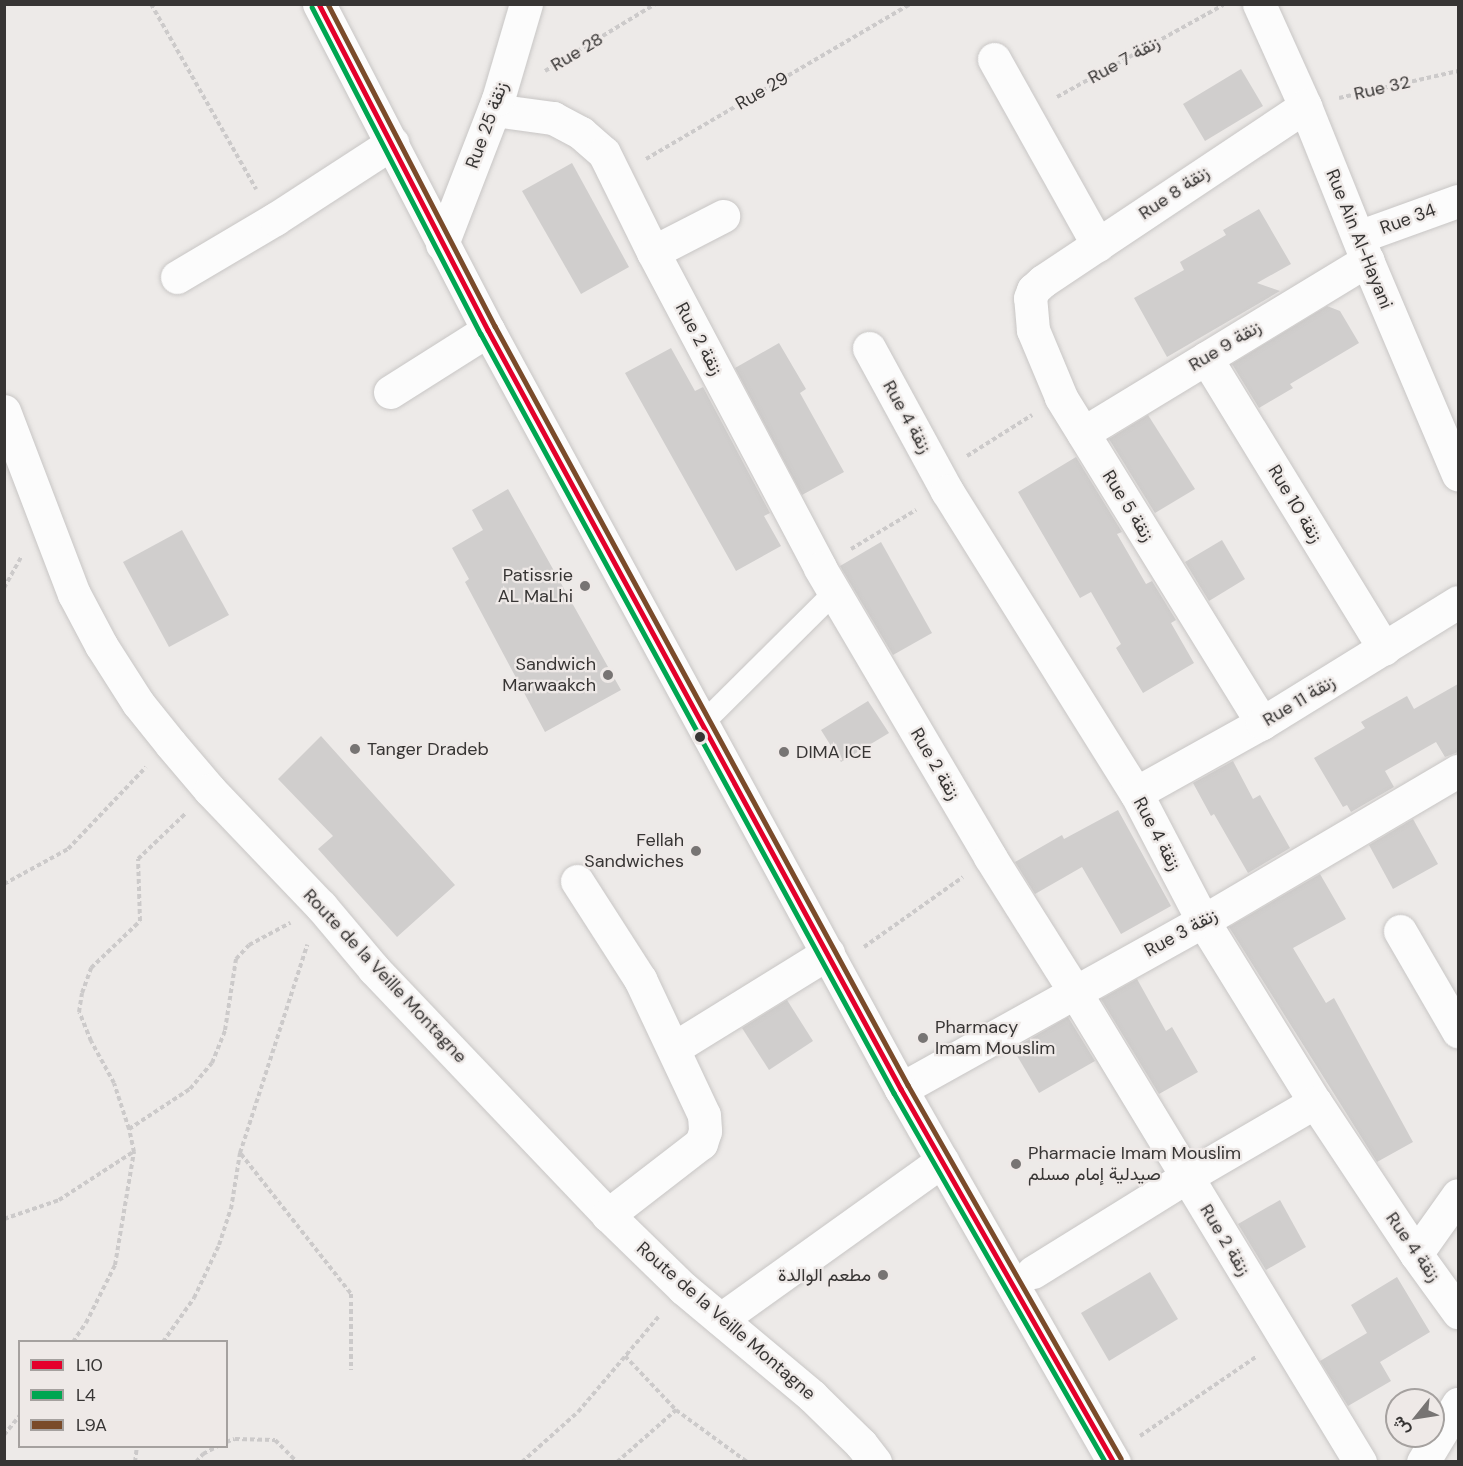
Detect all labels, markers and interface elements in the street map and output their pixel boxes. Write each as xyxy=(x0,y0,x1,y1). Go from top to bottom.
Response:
street label: Rue 28 xyxy=(547,28,607,76)
street label: Rue 7 زنقة xyxy=(1084,31,1164,89)
street label: Rue 29 xyxy=(732,67,792,115)
street label: Rue 32 xyxy=(1352,71,1412,105)
street label: Rue 25 زنقة xyxy=(461,79,513,171)
street label: Rue 8 زنقة xyxy=(1135,162,1213,224)
street label: Rue Ain Al-Hayani xyxy=(1321,166,1397,312)
street label: Rue 34 xyxy=(1377,199,1439,239)
street label: Rue 2 زنقة xyxy=(671,299,727,379)
street label: Rue 9 زنقة xyxy=(1185,316,1265,376)
street label: Rue 4 زنقة xyxy=(878,377,936,457)
street label: Rue 10 زنقة xyxy=(1263,461,1327,547)
street label: Rue 5 زنقة xyxy=(1098,466,1158,546)
place label: Patissrie AL MaLhi xyxy=(498,565,573,608)
marker: Patissrie AL MaLhi xyxy=(578,579,592,593)
place label: Sandwich Marwaakch xyxy=(502,654,596,696)
marker: Sandwich Marwaakch xyxy=(601,668,615,682)
street label: Rue 11 زنقة xyxy=(1259,671,1339,731)
street label: Rue 2 زنقة xyxy=(906,724,964,804)
unlabelled marker xyxy=(694,731,706,743)
place label: Tanger Dradeb xyxy=(367,738,489,760)
place label: DIMA ICE xyxy=(796,741,872,763)
marker: Tanger Dradeb xyxy=(348,742,362,756)
marker: DIMA ICE xyxy=(777,745,791,759)
street label: Rue 4 زنقة xyxy=(1129,794,1185,874)
place label: Fellah Sandwiches xyxy=(584,830,684,872)
marker: Fellah Sandwiches xyxy=(689,844,703,858)
street label: Route de la Veille Montagne xyxy=(299,885,471,1067)
street label: Rue 3 زنقة xyxy=(1141,904,1221,962)
place label: Pharmacy Imam Mouslim xyxy=(935,1017,1055,1060)
marker: Pharmacy Imam Mouslim xyxy=(916,1031,930,1045)
place label: Pharmacie Imam Mouslim صيدلية إمام مسلم xyxy=(1028,1143,1241,1186)
marker: Pharmacie Imam Mouslim صيدلية إمام مسلم xyxy=(1009,1157,1023,1171)
street label: Rue 2 زنقة xyxy=(1195,1200,1255,1280)
street label: Rue 4 زنقة xyxy=(1381,1208,1445,1286)
street label: Route de la Veille Montagne xyxy=(632,1237,820,1405)
place label: مطعم الوالدة xyxy=(778,1264,871,1286)
marker: مطعم الوالدة xyxy=(876,1268,890,1282)
legend xyxy=(18,1340,228,1448)
text: L10 xyxy=(76,1353,103,1377)
text: L4 xyxy=(76,1383,96,1407)
north arrow xyxy=(1385,1388,1445,1448)
text: L9A xyxy=(76,1413,107,1437)
text: ش xyxy=(1387,1413,1415,1440)

